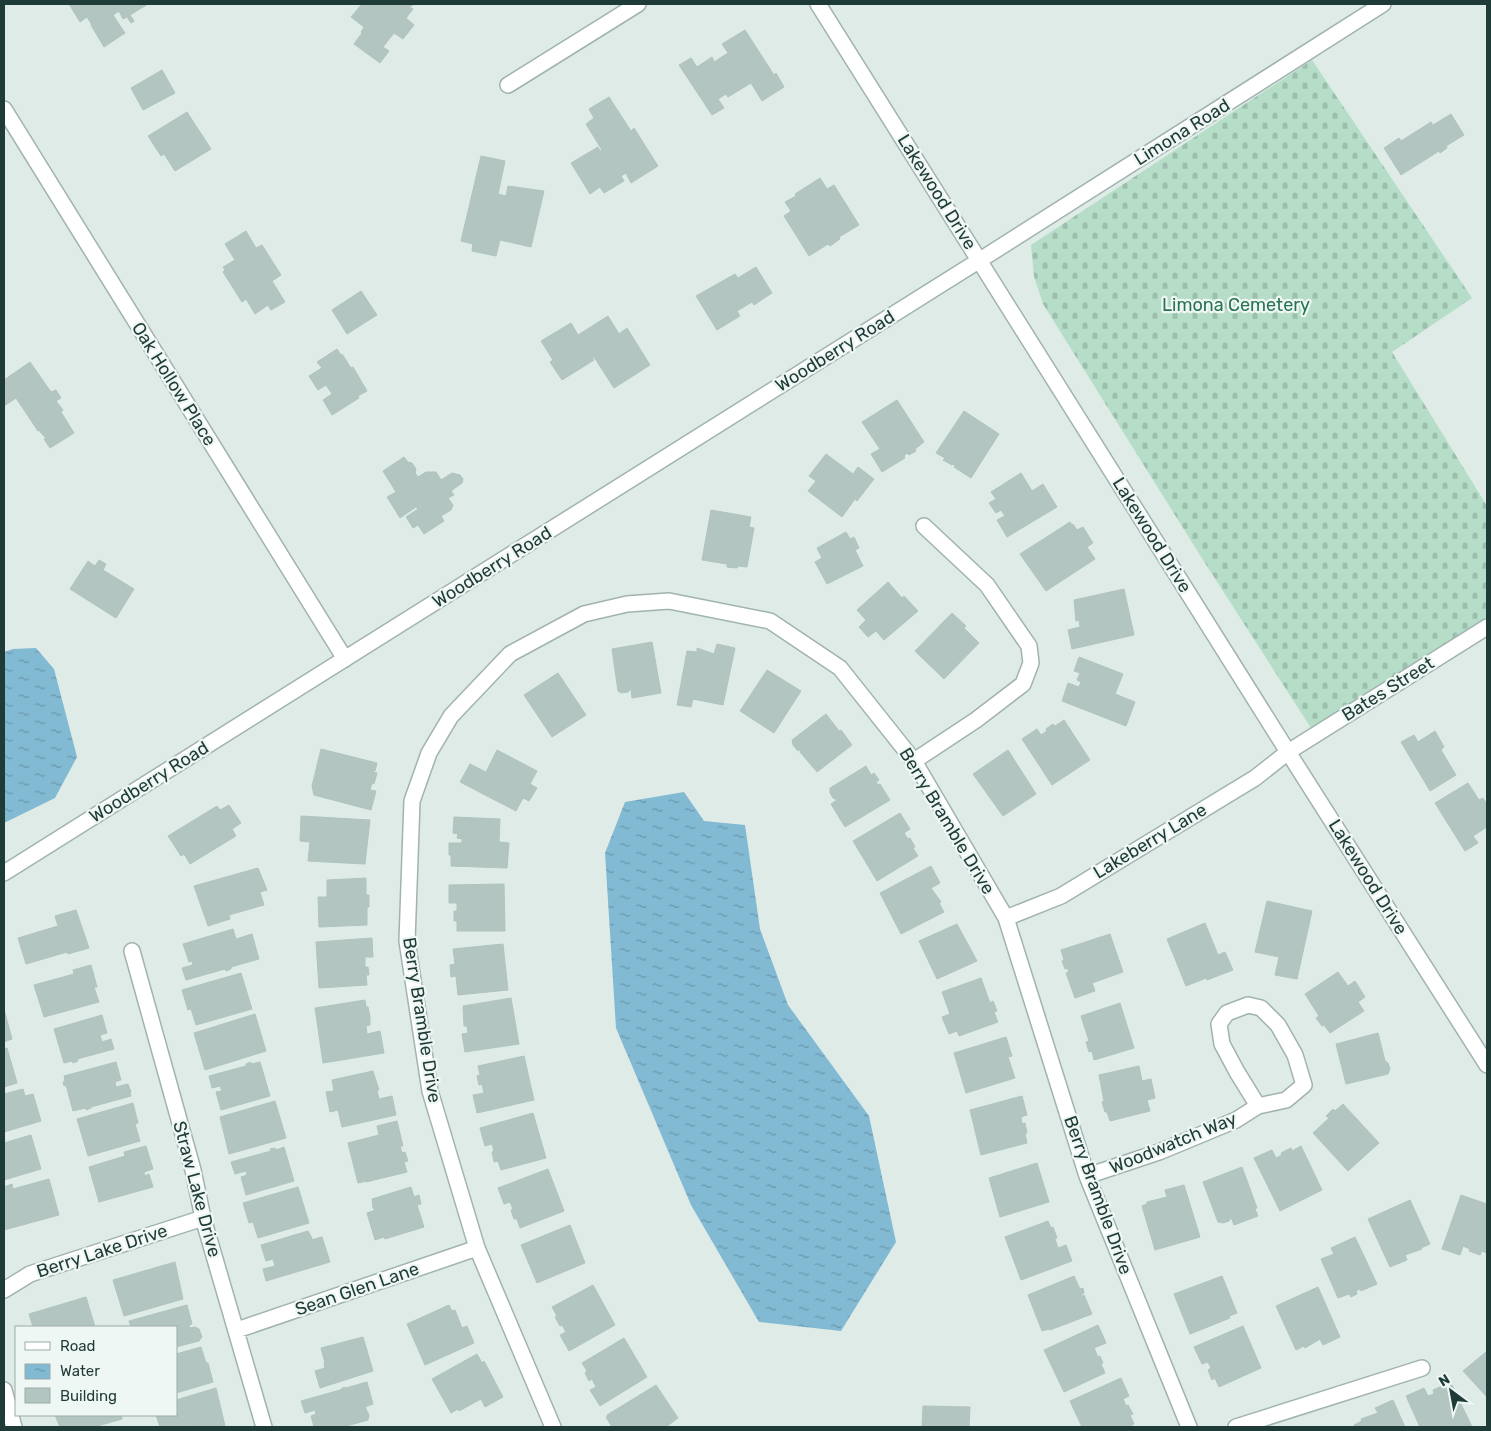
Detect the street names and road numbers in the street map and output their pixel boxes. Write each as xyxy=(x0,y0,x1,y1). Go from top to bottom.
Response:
street label: Limona Road xyxy=(1130,94,1234,170)
street label: Lakewood Drive xyxy=(893,130,981,254)
street label: Woodberry Road xyxy=(771,306,899,396)
street label: Oak Hollow Place xyxy=(127,318,221,450)
street label: Lakewood Drive xyxy=(1108,473,1196,597)
street label: Woodberry Road xyxy=(428,522,556,612)
street label: Bates Street xyxy=(1338,652,1438,726)
street label: Woodberry Road xyxy=(85,737,213,827)
street label: Berry Bramble Drive xyxy=(895,744,999,898)
street label: Lakeberry Lane xyxy=(1089,799,1211,883)
street label: Lakewood Drive xyxy=(1324,815,1412,939)
street label: Berry Bramble Drive xyxy=(398,936,446,1104)
street label: Woodwatch Way xyxy=(1106,1107,1240,1179)
street label: Berry Bramble Drive xyxy=(1059,1113,1137,1277)
street label: Straw Lake Drive xyxy=(168,1119,226,1259)
street label: Berry Lake Drive xyxy=(34,1219,170,1283)
street label: Sean Glen Lane xyxy=(292,1257,422,1321)

